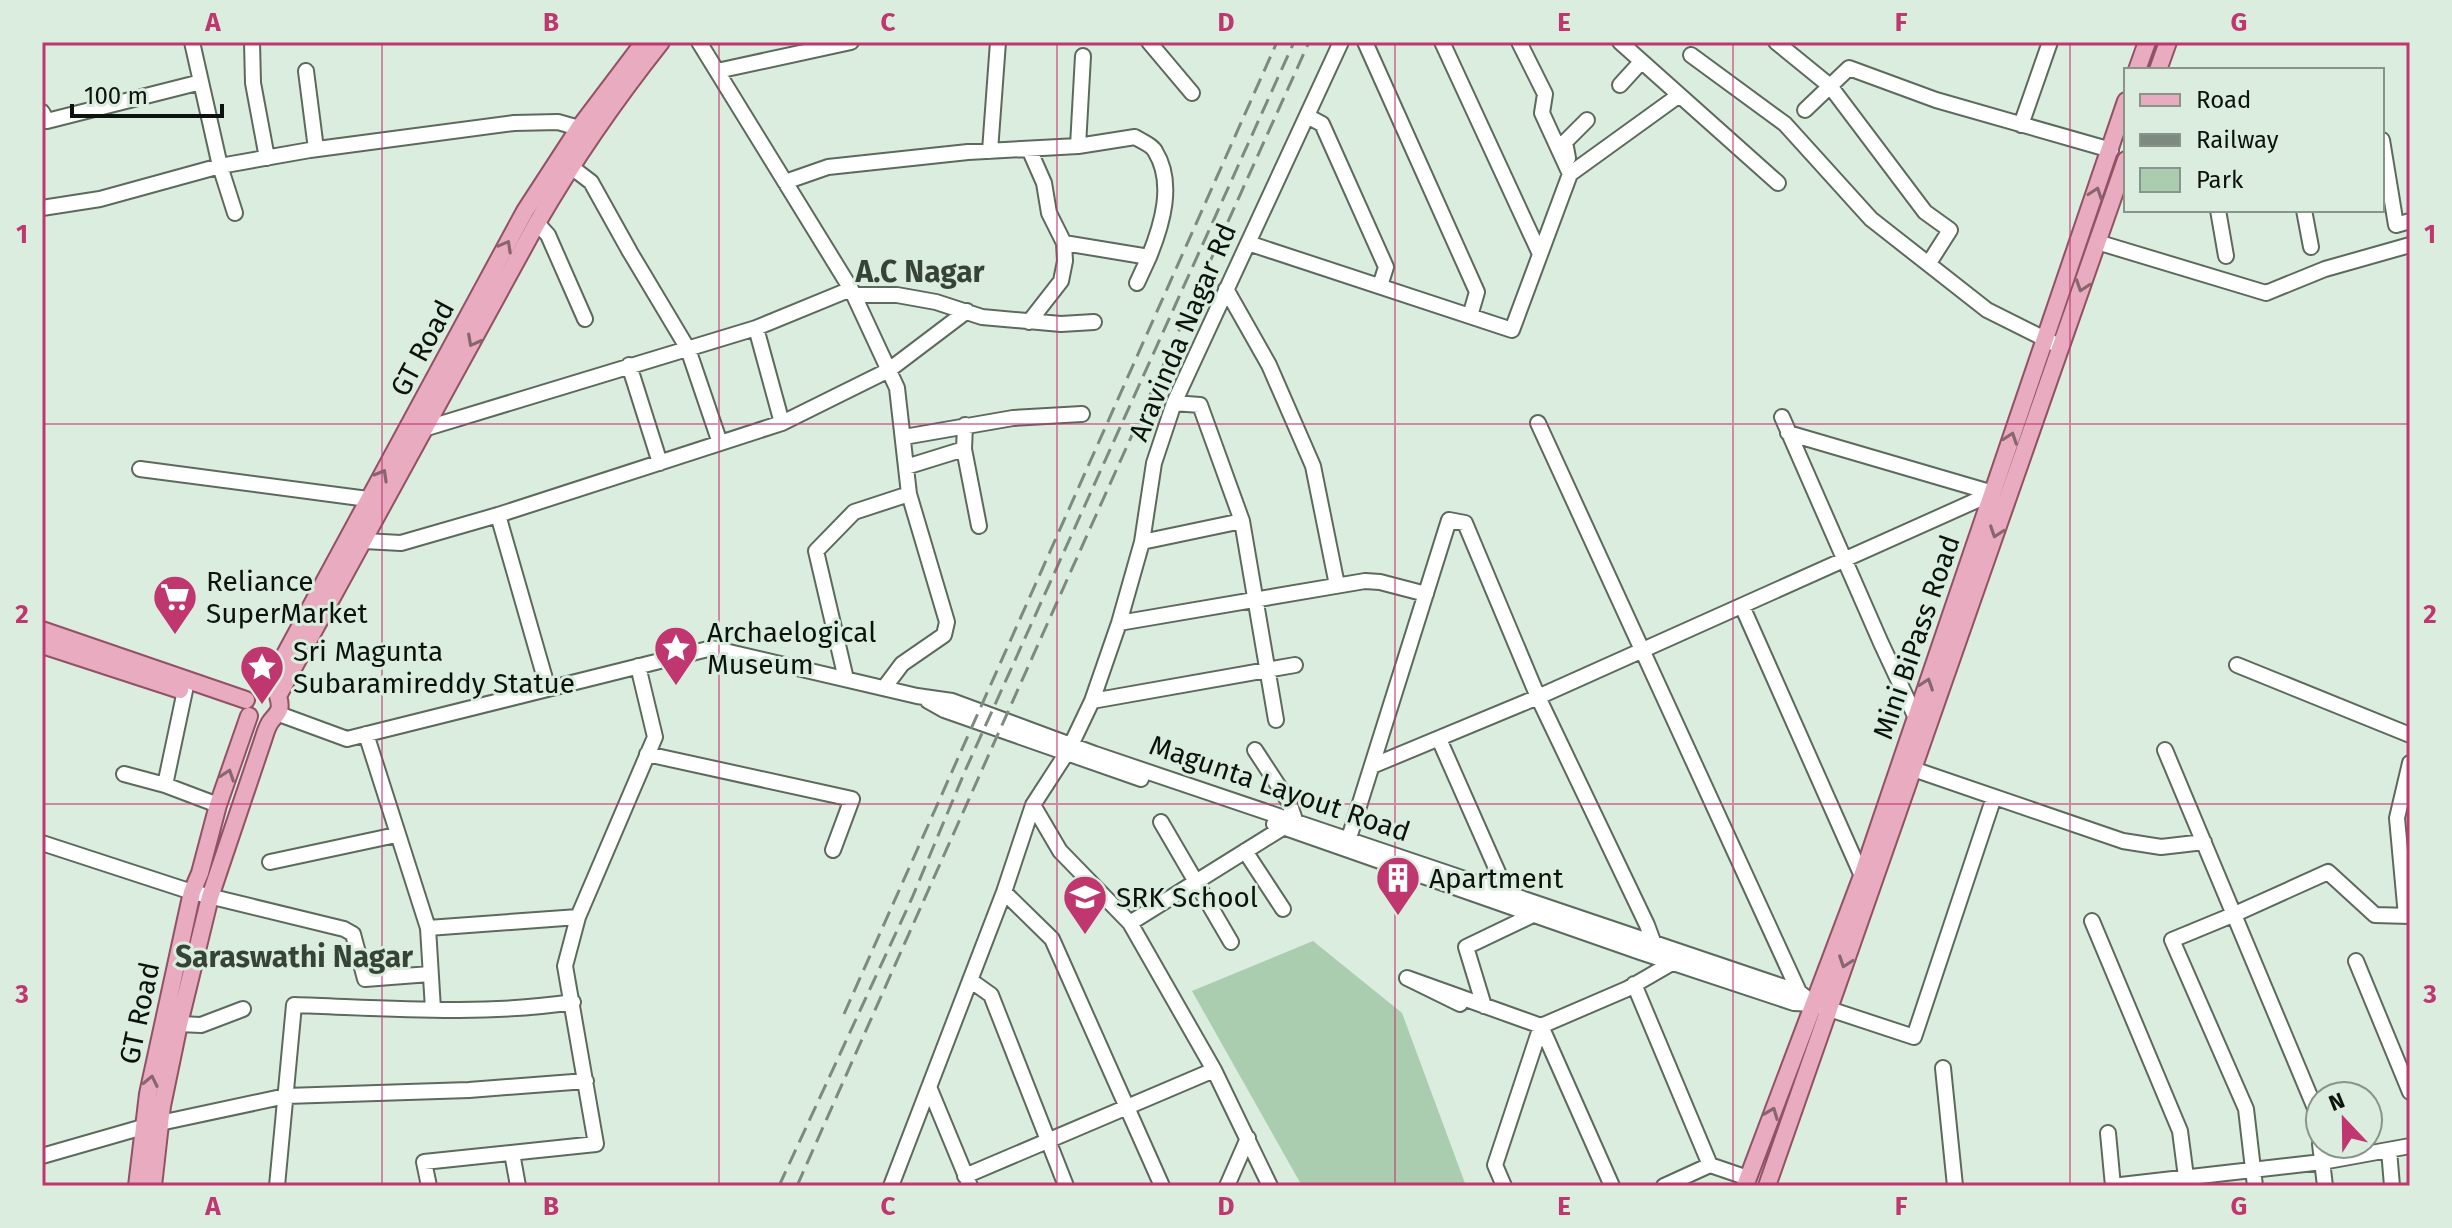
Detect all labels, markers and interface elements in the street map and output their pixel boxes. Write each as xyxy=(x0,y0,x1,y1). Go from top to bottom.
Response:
text: A xyxy=(204,7,221,38)
text: B xyxy=(543,7,559,38)
text: C xyxy=(881,7,896,38)
text: D xyxy=(1218,7,1235,38)
text: E xyxy=(1557,7,1571,38)
text: F xyxy=(1895,7,1908,38)
text: G xyxy=(2231,7,2247,38)
scale bar xyxy=(72,68,222,118)
legend xyxy=(2124,68,2384,212)
text: 100 m xyxy=(84,82,148,110)
text: Road xyxy=(2196,86,2251,114)
text: Railway xyxy=(2196,126,2279,154)
text: Park xyxy=(2196,166,2244,194)
one-way arrow xyxy=(2087,186,2103,200)
text: 1 xyxy=(16,219,28,250)
street label: Aravinda Nagar Rd xyxy=(1122,219,1243,446)
text: 1 xyxy=(2424,219,2436,250)
one-way arrow xyxy=(496,240,512,255)
district label: A.C Nagar xyxy=(854,254,986,290)
one-way arrow xyxy=(2075,279,2091,293)
street label: GT Road xyxy=(384,295,461,402)
one-way arrow xyxy=(467,332,482,347)
one-way arrow xyxy=(2002,432,2018,446)
one-way arrow xyxy=(372,469,388,484)
one-way arrow xyxy=(1989,524,2005,538)
street label: Mini BiPass Road xyxy=(1866,531,1967,744)
place label: Reliance SuperMarket xyxy=(206,565,368,630)
supermarket icon: Reliance SuperMarket xyxy=(151,573,199,636)
text: 2 xyxy=(15,599,29,630)
text: 2 xyxy=(2423,599,2437,630)
place label: Archaelogical Museum xyxy=(707,616,876,681)
place icon: Archaelogical Museum xyxy=(652,624,700,687)
place label: Sri Magunta Subaramireddy Statue xyxy=(293,635,575,700)
place icon: Sri Magunta Subaramireddy Statue xyxy=(238,643,286,706)
one-way arrow xyxy=(1918,678,1934,692)
street label: Magunta Layout Road xyxy=(1145,728,1414,849)
one-way arrow xyxy=(219,769,235,783)
building icon: Apartment xyxy=(1374,854,1422,917)
place label: Apartment xyxy=(1429,862,1564,895)
school or university icon: SRK School xyxy=(1061,873,1109,936)
place label: SRK School xyxy=(1116,881,1258,914)
district label: Saraswathi Nagar xyxy=(175,939,414,975)
one-way arrow xyxy=(1839,954,1855,968)
street label: GT Road xyxy=(113,959,166,1067)
text: 3 xyxy=(14,979,29,1010)
text: 3 xyxy=(2422,979,2437,1010)
one-way arrow xyxy=(142,1075,159,1088)
north arrow xyxy=(2304,1080,2384,1160)
text: N xyxy=(2325,1087,2349,1117)
one-way arrow xyxy=(1763,1107,1779,1121)
text: A xyxy=(204,1191,221,1222)
text: B xyxy=(543,1191,559,1222)
text: C xyxy=(881,1191,896,1222)
text: D xyxy=(1218,1191,1235,1222)
text: E xyxy=(1557,1191,1571,1222)
text: F xyxy=(1895,1191,1908,1222)
text: G xyxy=(2231,1191,2247,1222)

